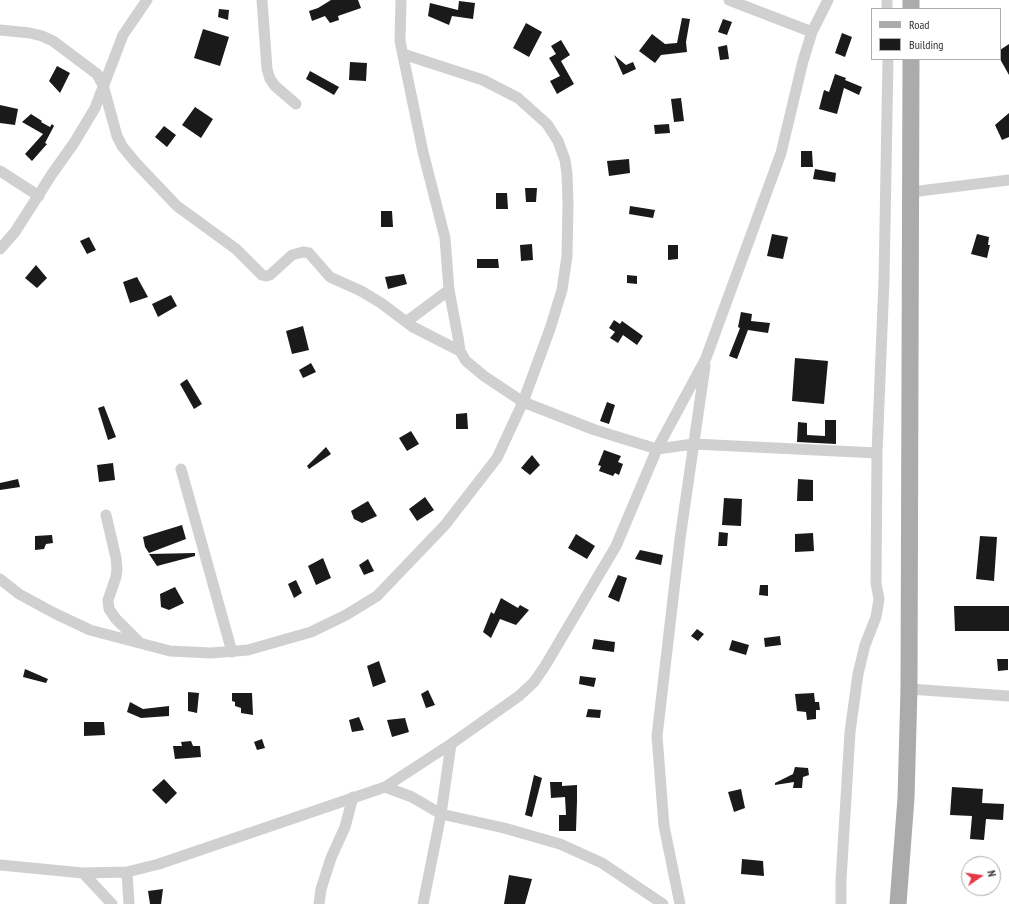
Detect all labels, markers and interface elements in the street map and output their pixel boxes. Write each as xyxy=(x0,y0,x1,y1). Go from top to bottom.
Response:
legend xyxy=(871,8,1001,60)
text: Road xyxy=(909,17,929,32)
text: Building xyxy=(909,37,944,52)
north arrow xyxy=(961,856,1001,896)
text: N xyxy=(984,869,999,878)

